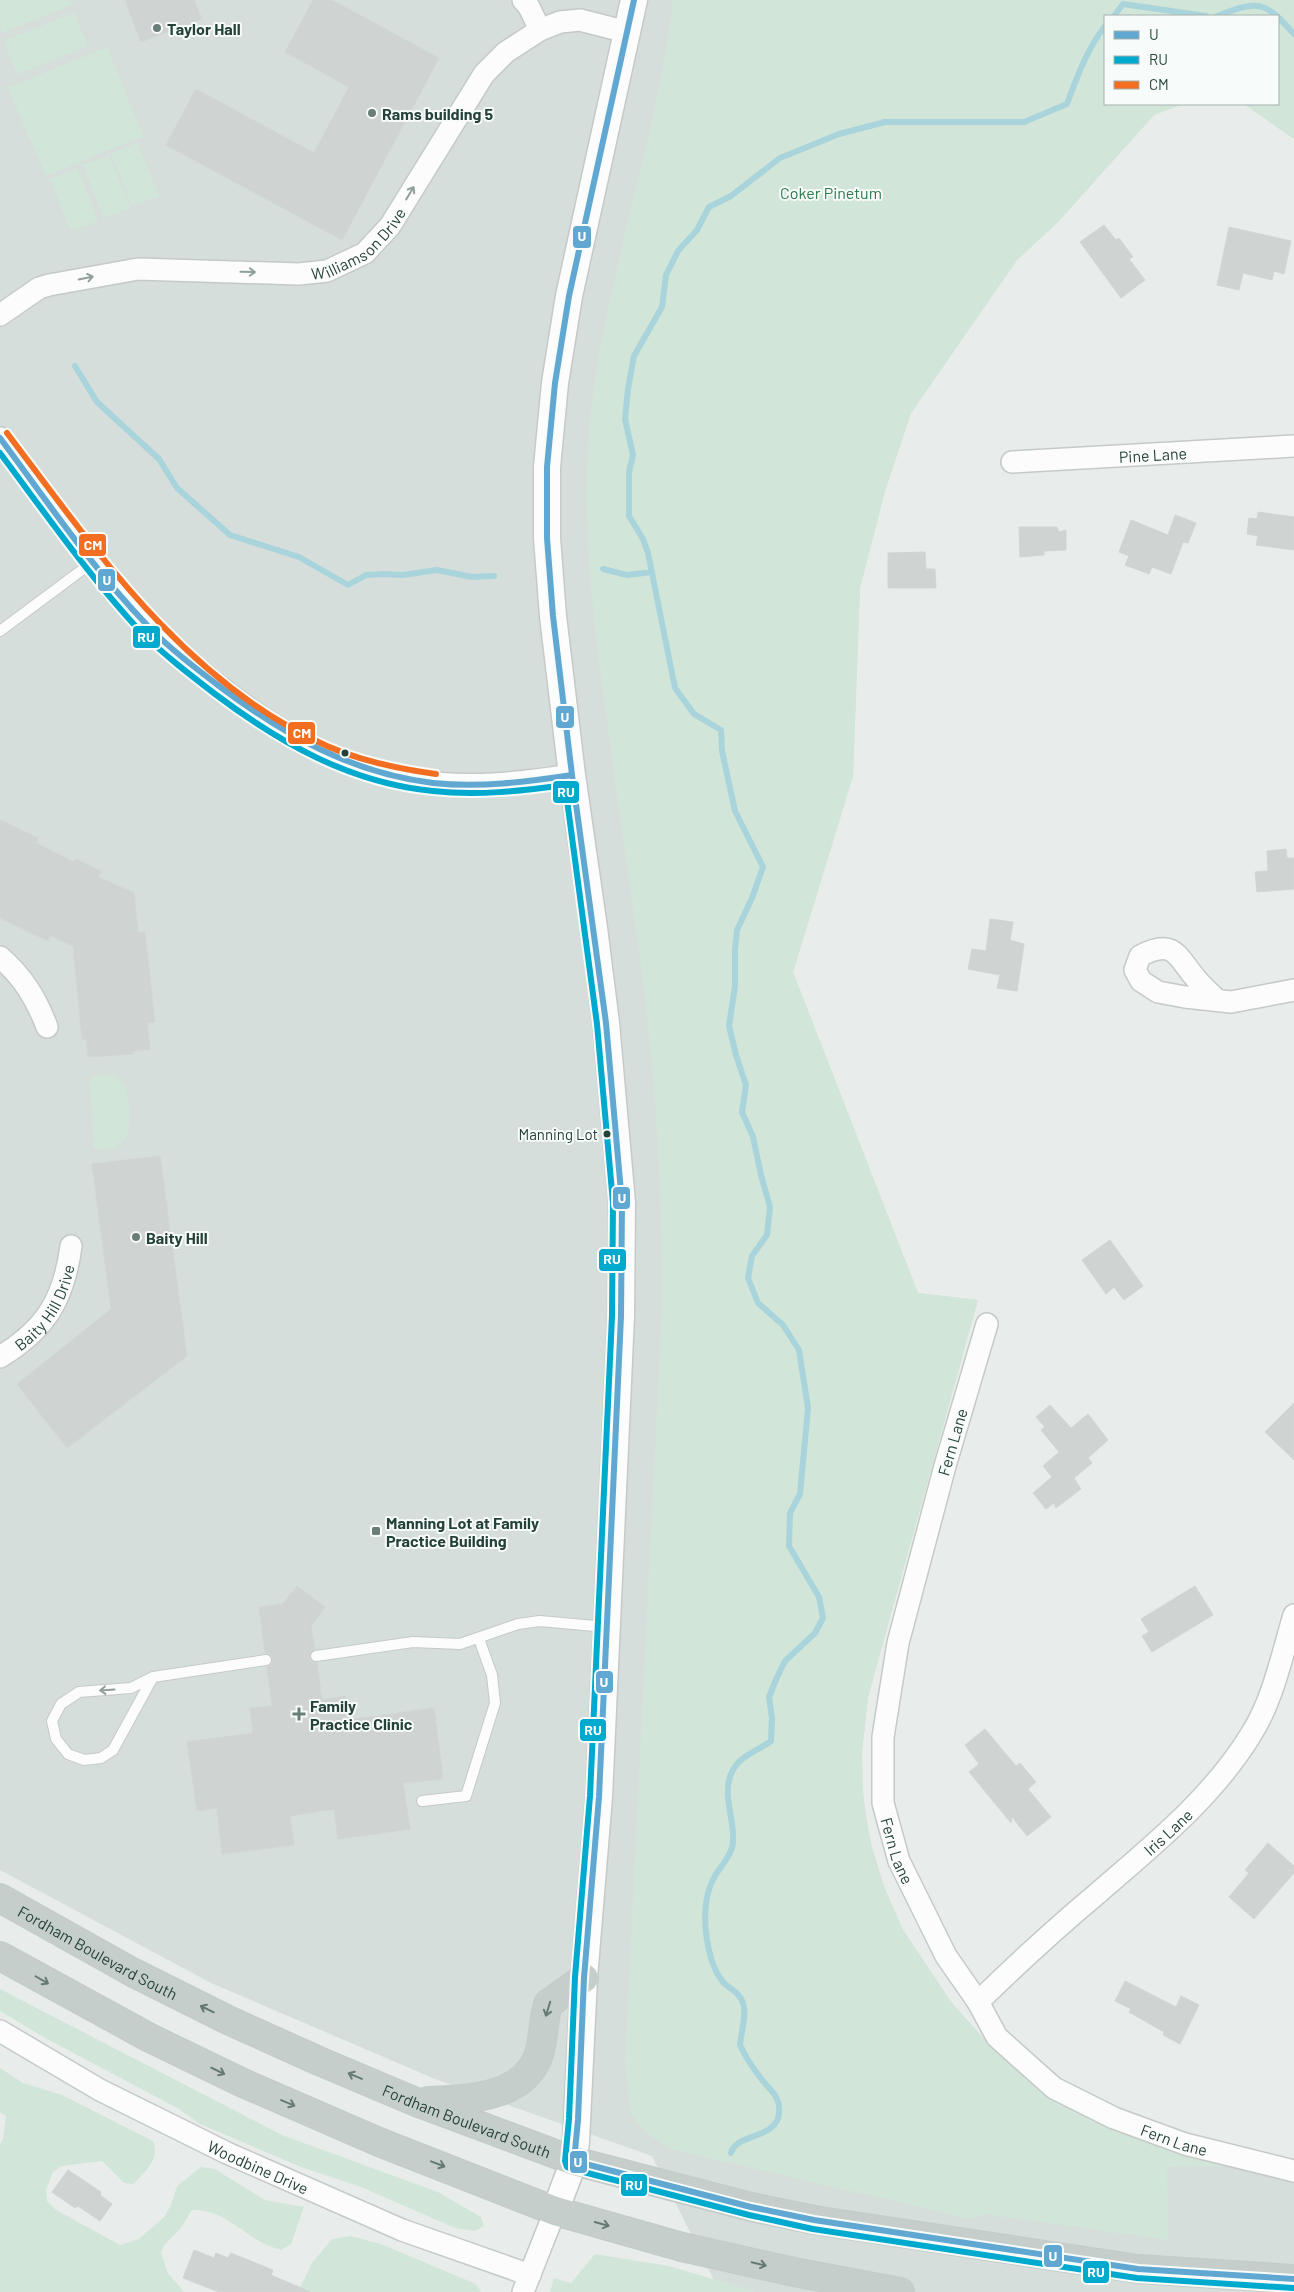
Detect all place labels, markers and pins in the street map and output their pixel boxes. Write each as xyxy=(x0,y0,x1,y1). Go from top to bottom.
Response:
place label: Taylor Hall xyxy=(167,19,241,38)
marker: Taylor Hall xyxy=(151,22,163,34)
place label: Rams building 5 xyxy=(382,104,494,123)
marker: Rams building 5 xyxy=(366,107,378,119)
unlabelled marker xyxy=(340,748,350,758)
place label: Manning Lot xyxy=(518,1125,598,1143)
marker: Manning Lot xyxy=(602,1129,612,1139)
place label: Baity Hill xyxy=(146,1228,208,1247)
marker: Baity Hill xyxy=(130,1231,142,1243)
place label: Manning Lot at Family Practice Building xyxy=(386,1513,539,1550)
marker: Manning Lot at Family Practice Building xyxy=(370,1525,382,1537)
place label: Family Practice Clinic xyxy=(310,1696,413,1733)
marker: Family Practice Clinic xyxy=(292,1707,306,1721)

